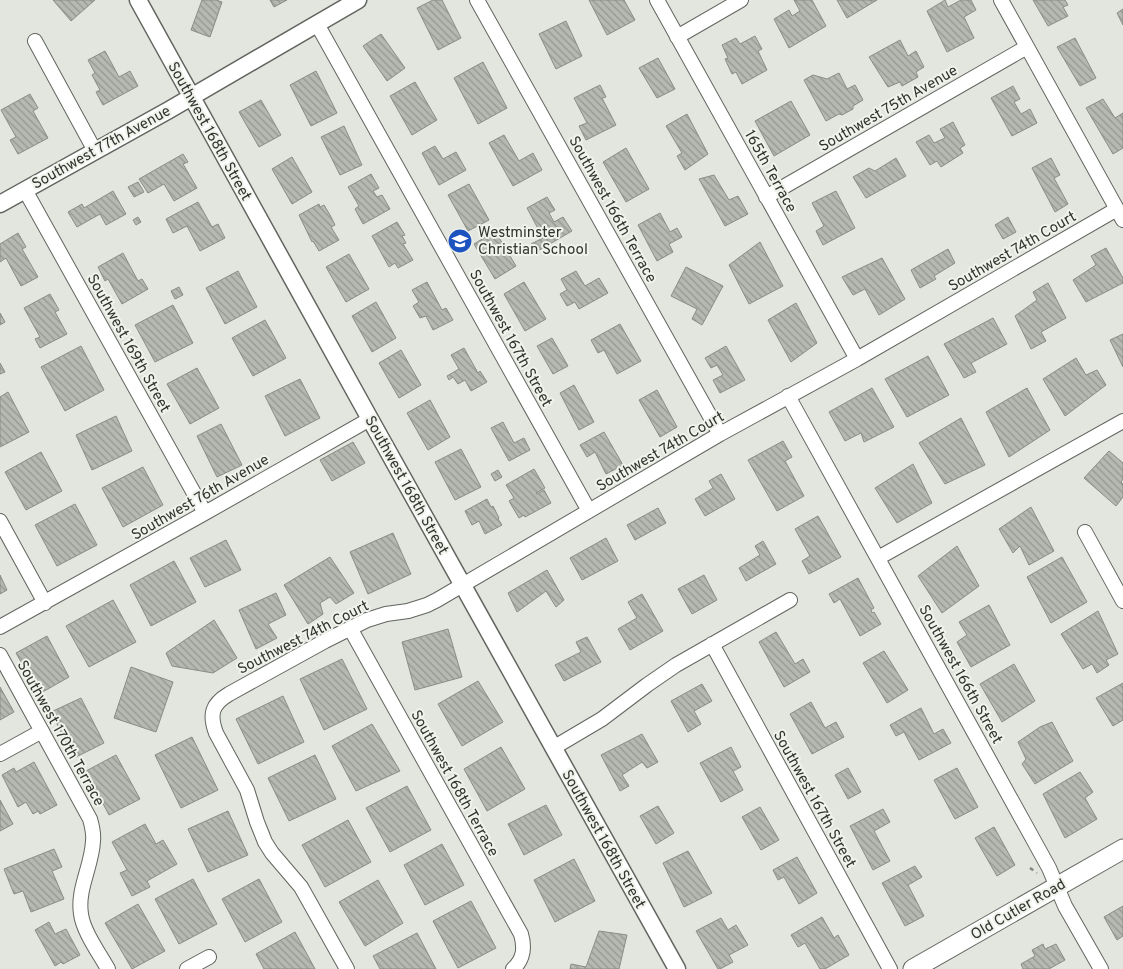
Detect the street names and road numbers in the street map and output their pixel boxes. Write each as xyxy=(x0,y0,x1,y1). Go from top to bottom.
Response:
street label: Southwest 168th Street xyxy=(163,59,255,204)
street label: Southwest 75th Avenue xyxy=(816,62,962,157)
street label: Southwest 77th Avenue xyxy=(29,102,174,194)
street label: 165th Terrace xyxy=(739,127,800,216)
street label: Southwest 166th Terrace xyxy=(563,133,660,286)
street label: Southwest 74th Court xyxy=(945,208,1080,297)
street label: Southwest 167th Street xyxy=(464,267,555,411)
street label: Southwest 169th Street xyxy=(82,271,174,416)
street label: Southwest 74th Court xyxy=(593,408,728,497)
street label: Southwest 168th Street xyxy=(360,413,452,558)
street label: Southwest 76th Avenue xyxy=(128,451,273,546)
street label: Southwest 74th Court xyxy=(235,597,372,680)
street label: Southwest 166th Street xyxy=(914,602,1006,748)
street label: Southwest 170th Terrace xyxy=(12,657,108,810)
street label: Southwest 168th Terrace xyxy=(405,707,502,860)
street label: Southwest 167th Street xyxy=(768,728,859,872)
street label: Southwest 168th Street xyxy=(557,767,649,912)
street label: Old Cutler Road xyxy=(968,875,1070,945)

